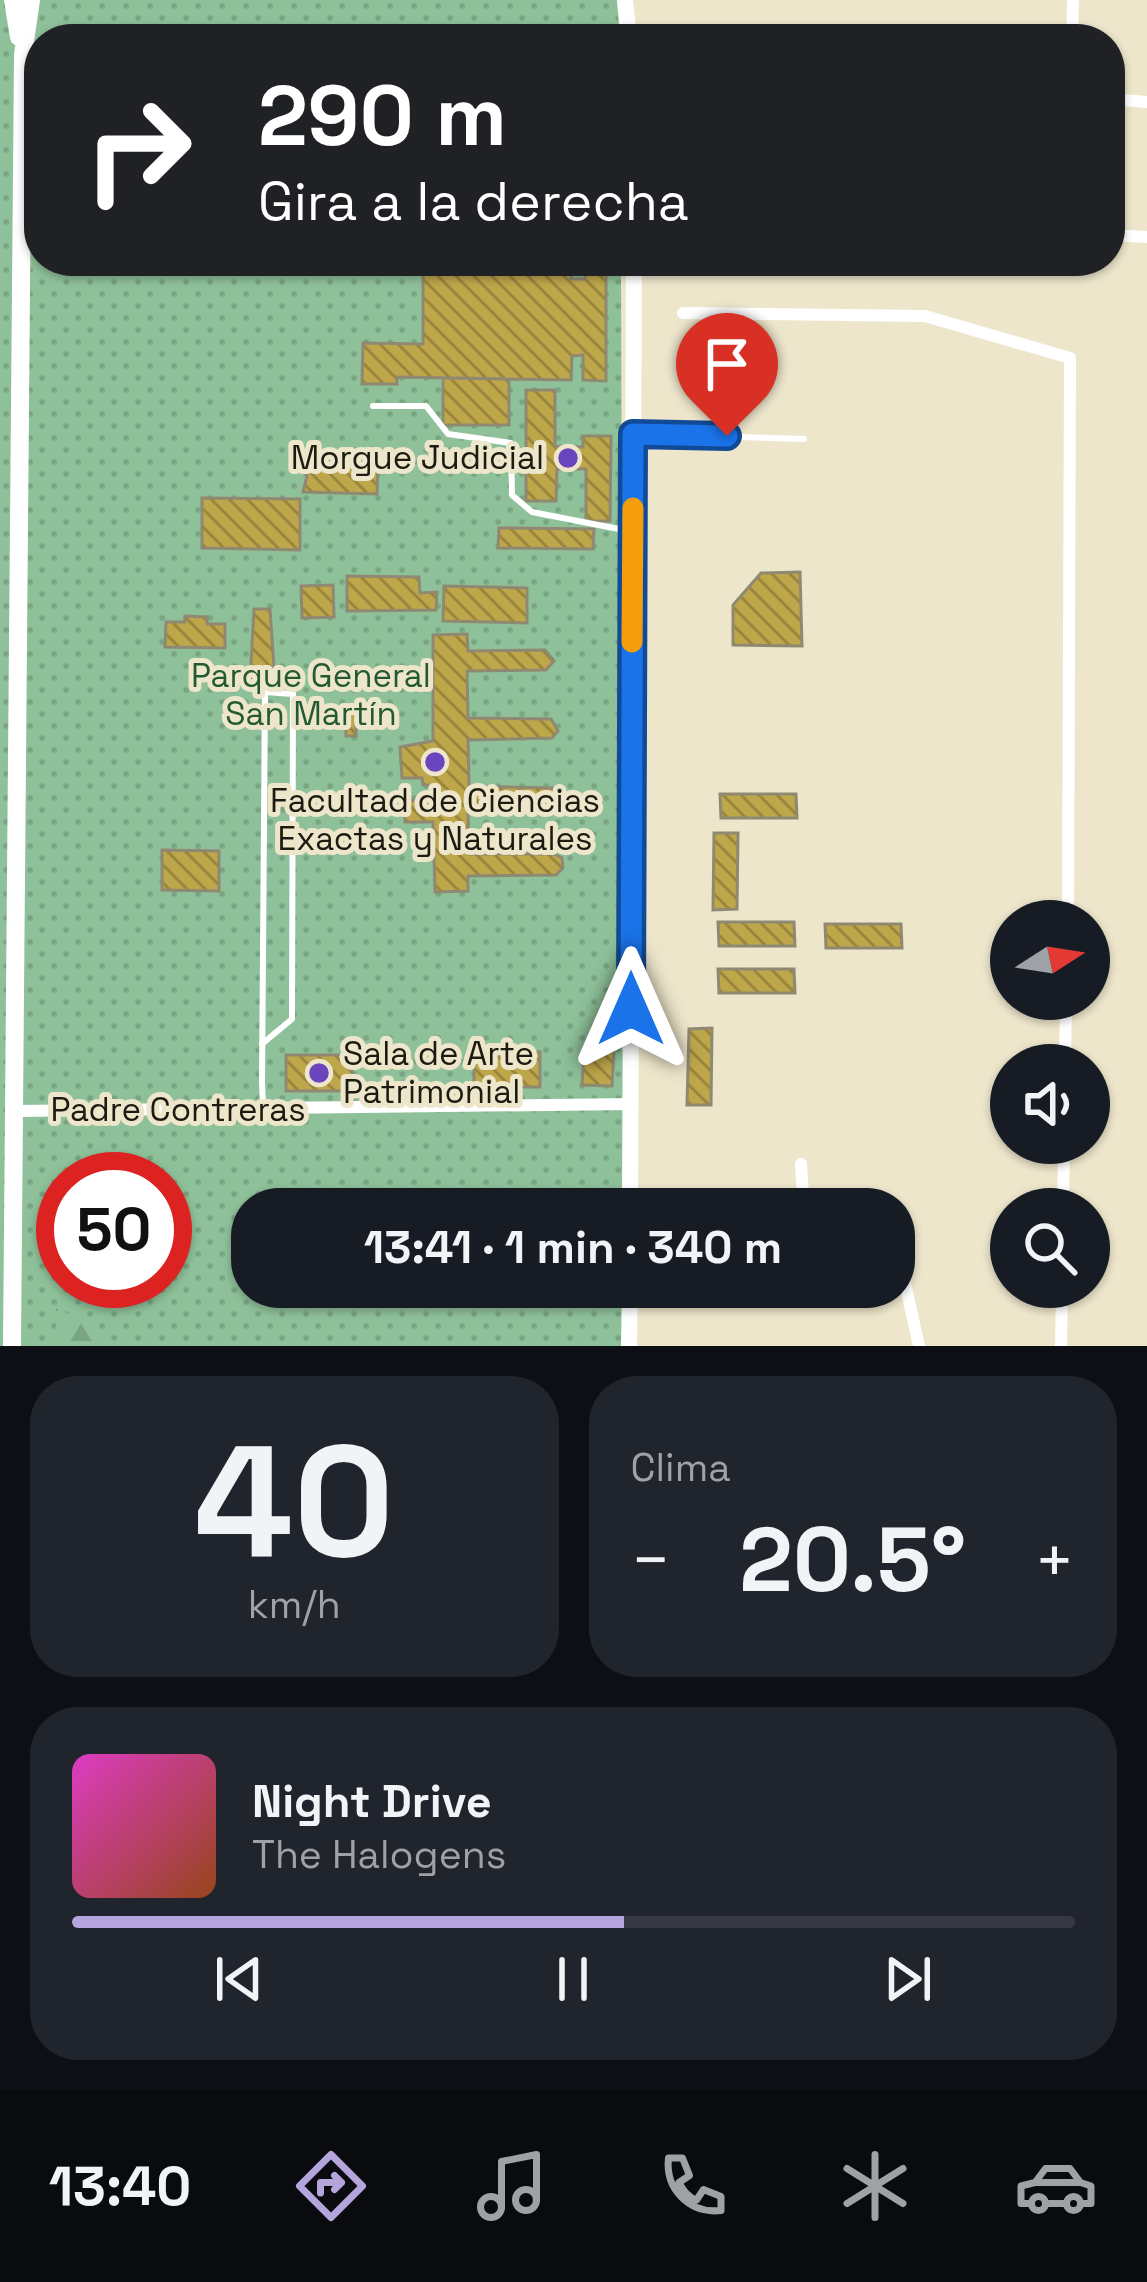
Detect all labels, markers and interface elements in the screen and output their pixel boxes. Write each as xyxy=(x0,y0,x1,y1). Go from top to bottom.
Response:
text: 290 m xyxy=(258,62,507,170)
icon: right xyxy=(60,72,216,228)
text: Gira a la derecha xyxy=(258,167,689,236)
pin xyxy=(676,313,778,436)
icon: arrive xyxy=(694,331,760,397)
place label: Morgue Judicial xyxy=(291,437,544,479)
marker: Morgue Judicial xyxy=(555,445,581,471)
park label: Parque General San Martín xyxy=(191,655,431,735)
marker: Facultad de Ciencias Exactas y Naturales xyxy=(422,749,448,775)
place label: Facultad de Ciencias Exactas y Naturales xyxy=(270,780,600,860)
north arrow xyxy=(990,900,1110,1020)
map controls xyxy=(990,900,1110,1308)
position arrow xyxy=(568,946,694,1072)
place label: Sala de Arte Patrimonial xyxy=(343,1033,534,1113)
button: sound xyxy=(990,1044,1110,1164)
marker: Sala de Arte Patrimonial xyxy=(306,1060,332,1086)
street label: Padre Contreras xyxy=(50,1089,306,1131)
speed limit sign: 50 xyxy=(36,1152,192,1308)
button: search xyxy=(990,1188,1110,1308)
text: 13:41 · 1 min · 340 m xyxy=(364,1219,782,1276)
text: 40 xyxy=(194,1402,394,1602)
text: Clima xyxy=(631,1443,731,1492)
text: 20.5° xyxy=(739,1502,966,1617)
text: − xyxy=(631,1518,671,1602)
text: + xyxy=(1034,1518,1075,1602)
text: km/h xyxy=(248,1580,341,1629)
text: Night Drive xyxy=(252,1773,492,1830)
text: The Halogens xyxy=(252,1830,506,1879)
icon: previous xyxy=(206,1946,272,2012)
icon: pause xyxy=(540,1946,606,2012)
icon: next xyxy=(875,1946,941,2012)
icon: directions xyxy=(289,2144,373,2228)
icon: music xyxy=(470,2144,554,2228)
icon: phone xyxy=(651,2144,735,2228)
icon: climate xyxy=(833,2144,917,2228)
icon: car xyxy=(1014,2144,1098,2228)
text: 13:40 xyxy=(49,2152,191,2221)

